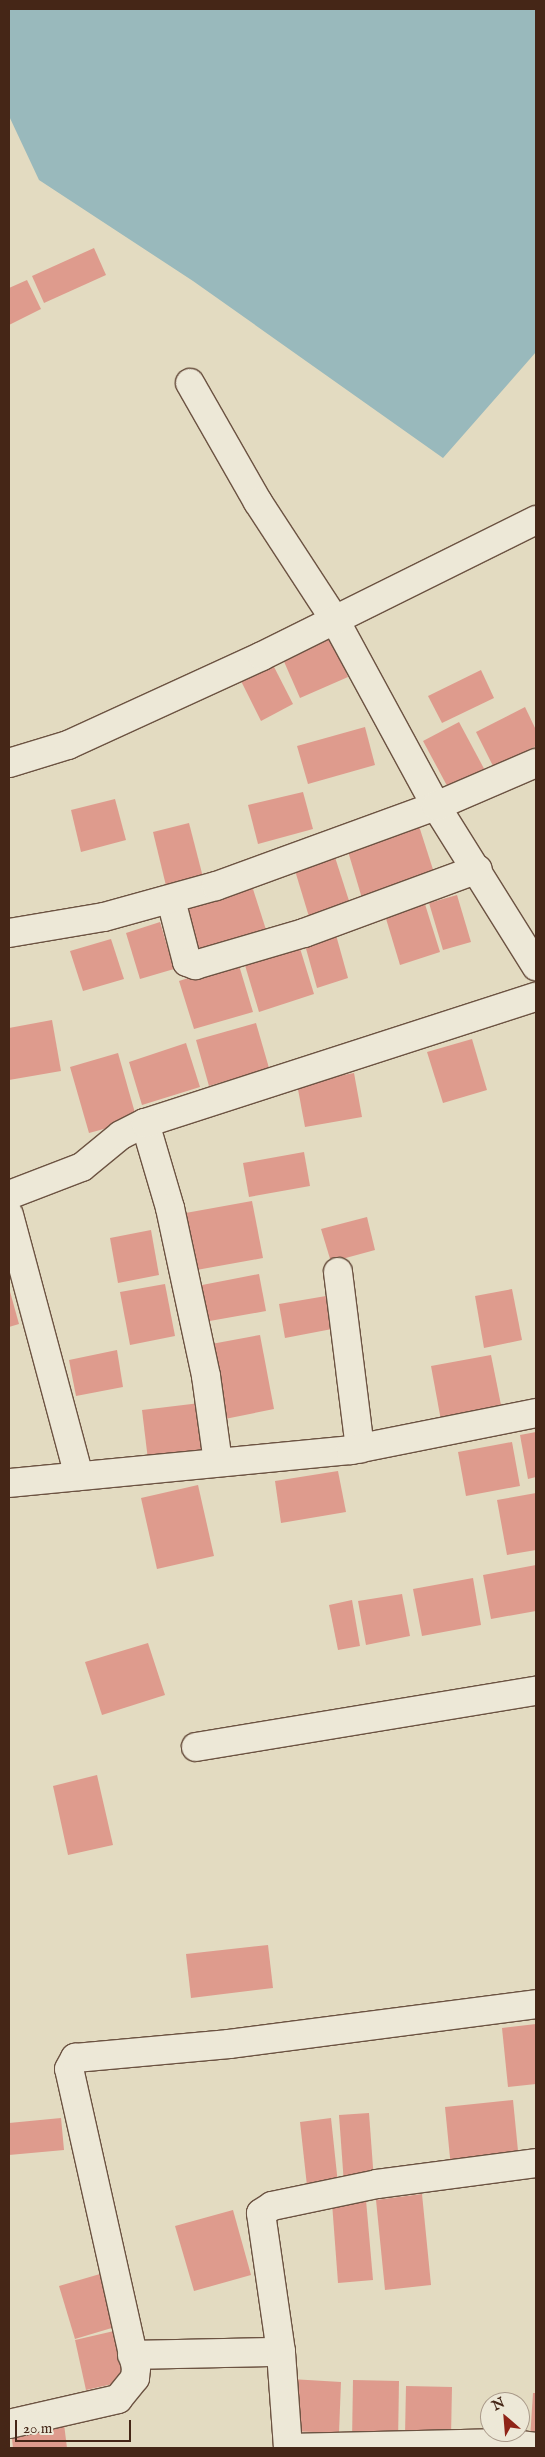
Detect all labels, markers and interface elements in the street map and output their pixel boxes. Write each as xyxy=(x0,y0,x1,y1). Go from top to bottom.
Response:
north arrow xyxy=(480,2392,530,2442)
text: N xyxy=(489,2394,508,2415)
scale bar xyxy=(18,2410,134,2442)
text: 20 m xyxy=(23,2419,52,2438)

